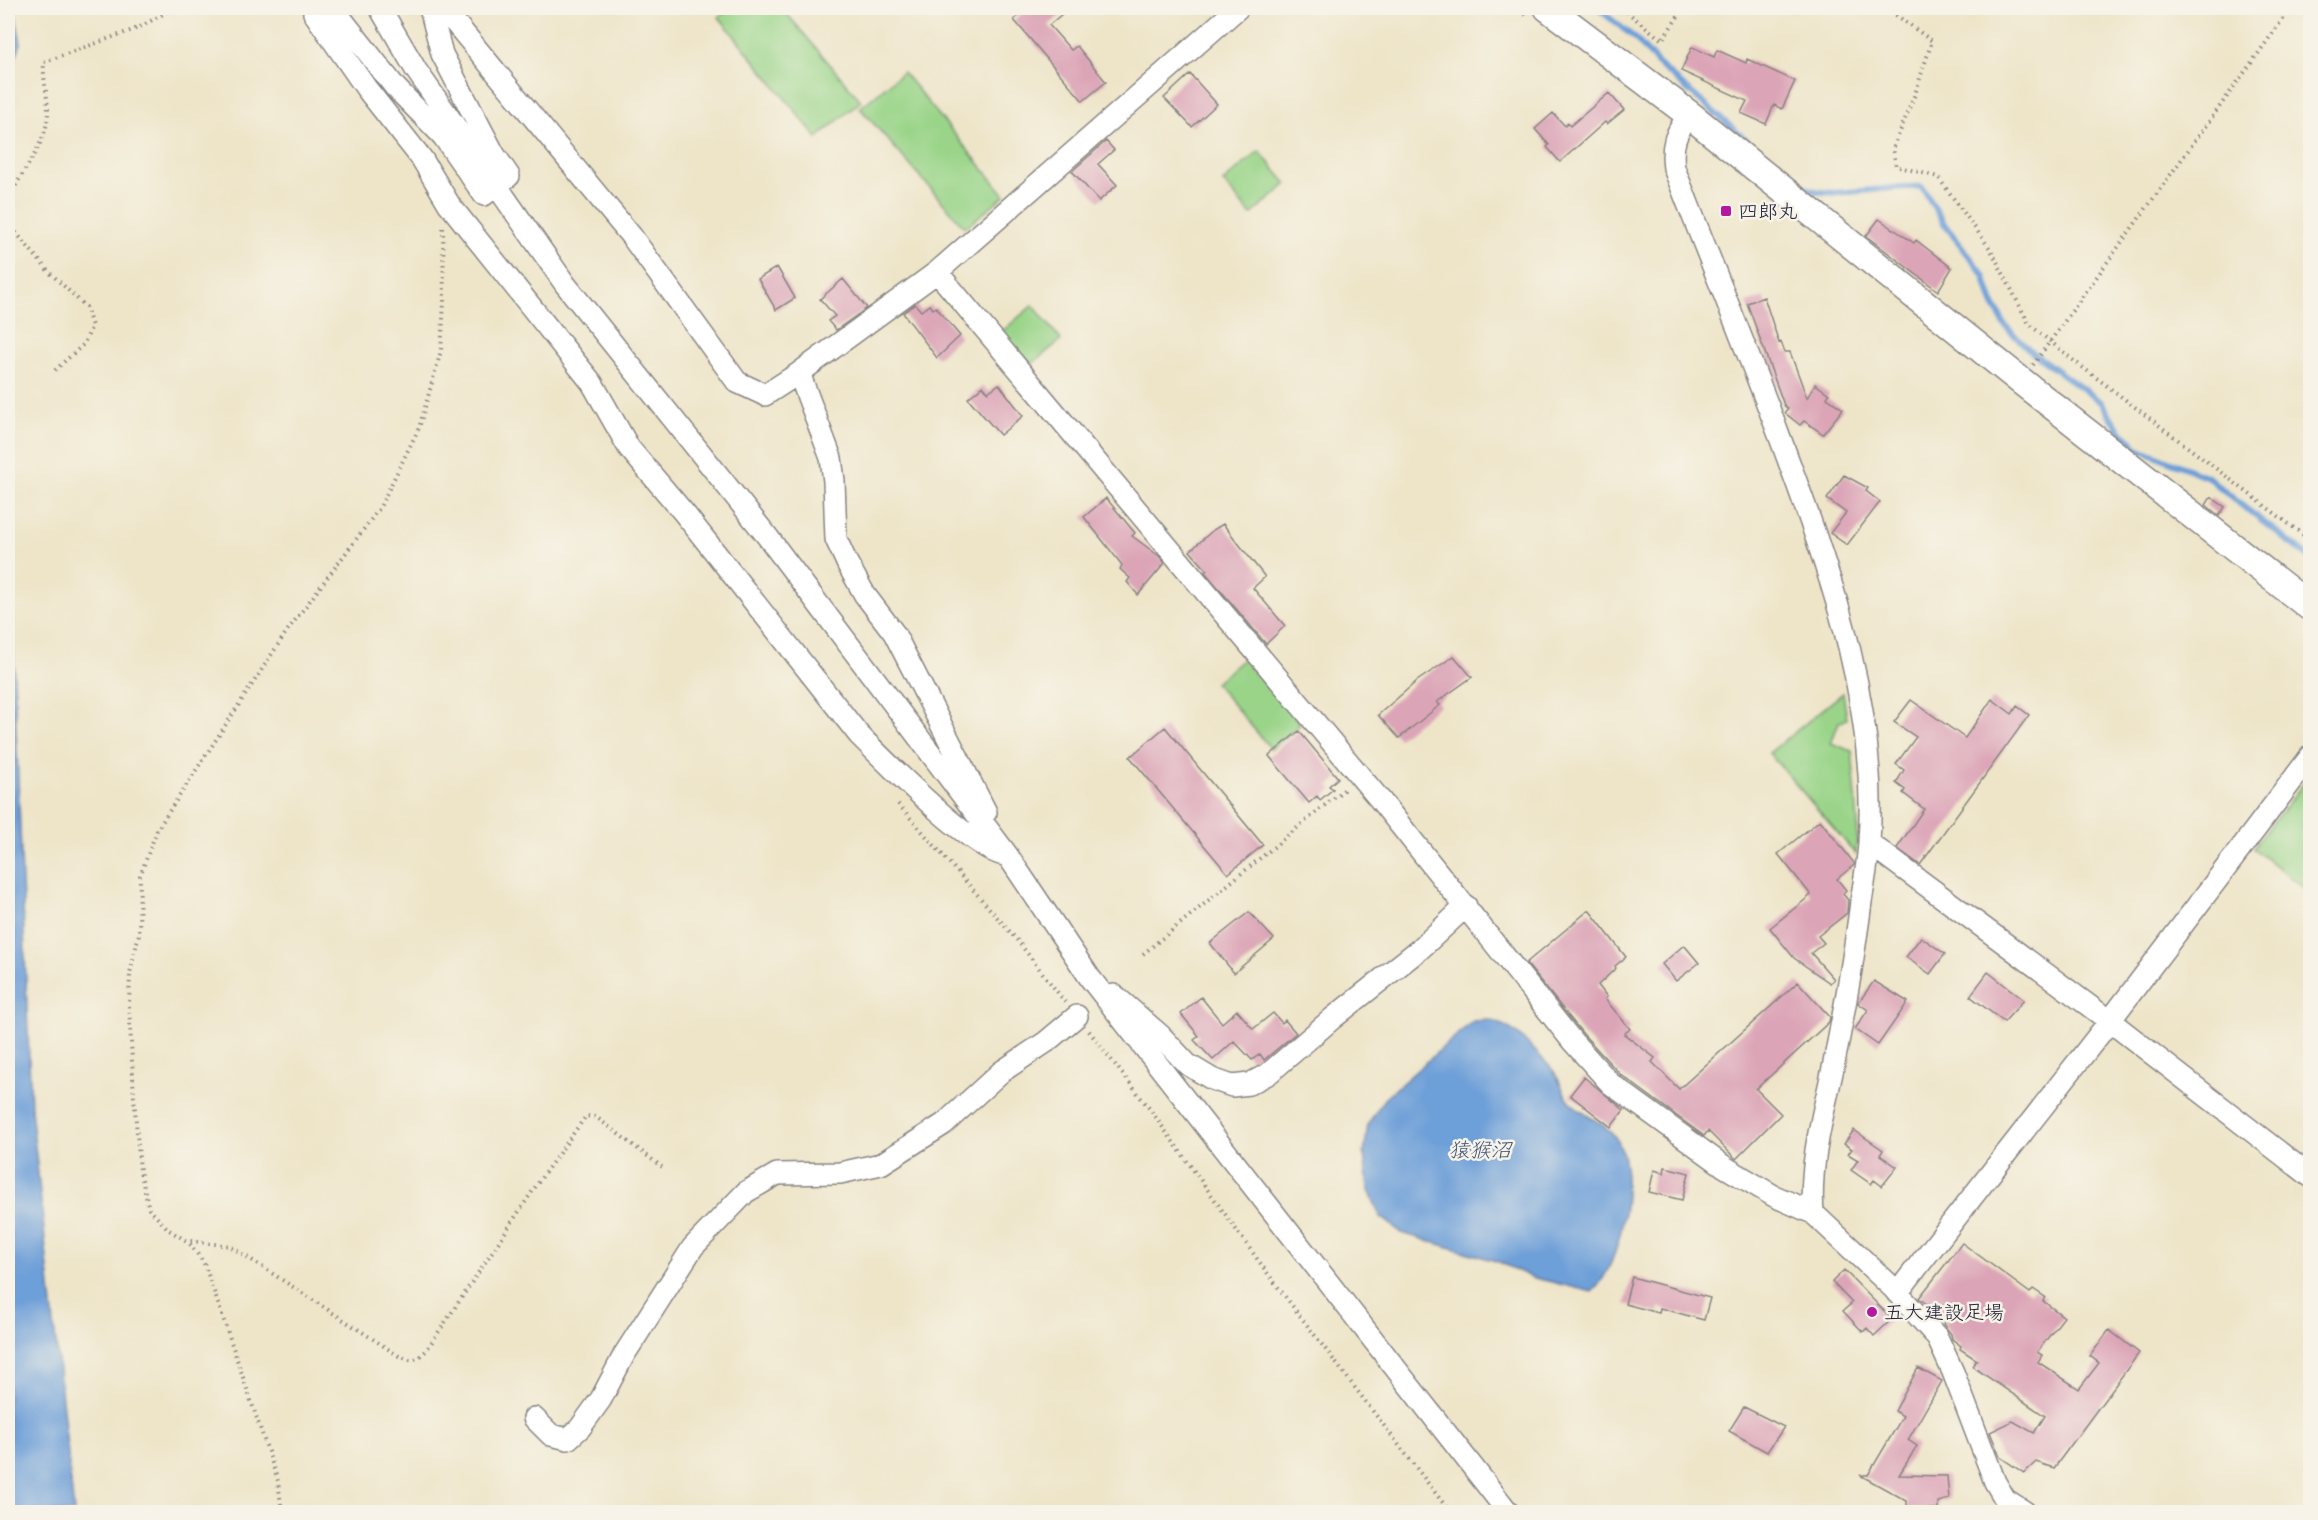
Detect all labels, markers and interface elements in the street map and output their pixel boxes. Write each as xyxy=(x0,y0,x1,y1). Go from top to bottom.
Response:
place label: 四郎丸 xyxy=(1738,197,1798,224)
marker: 四郎丸 xyxy=(1719,204,1733,218)
water label: 猿猴沼 xyxy=(1449,1135,1513,1164)
place label: 五大建設足場 xyxy=(1884,1298,2004,1325)
marker: 五大建設足場 xyxy=(1865,1305,1879,1319)

